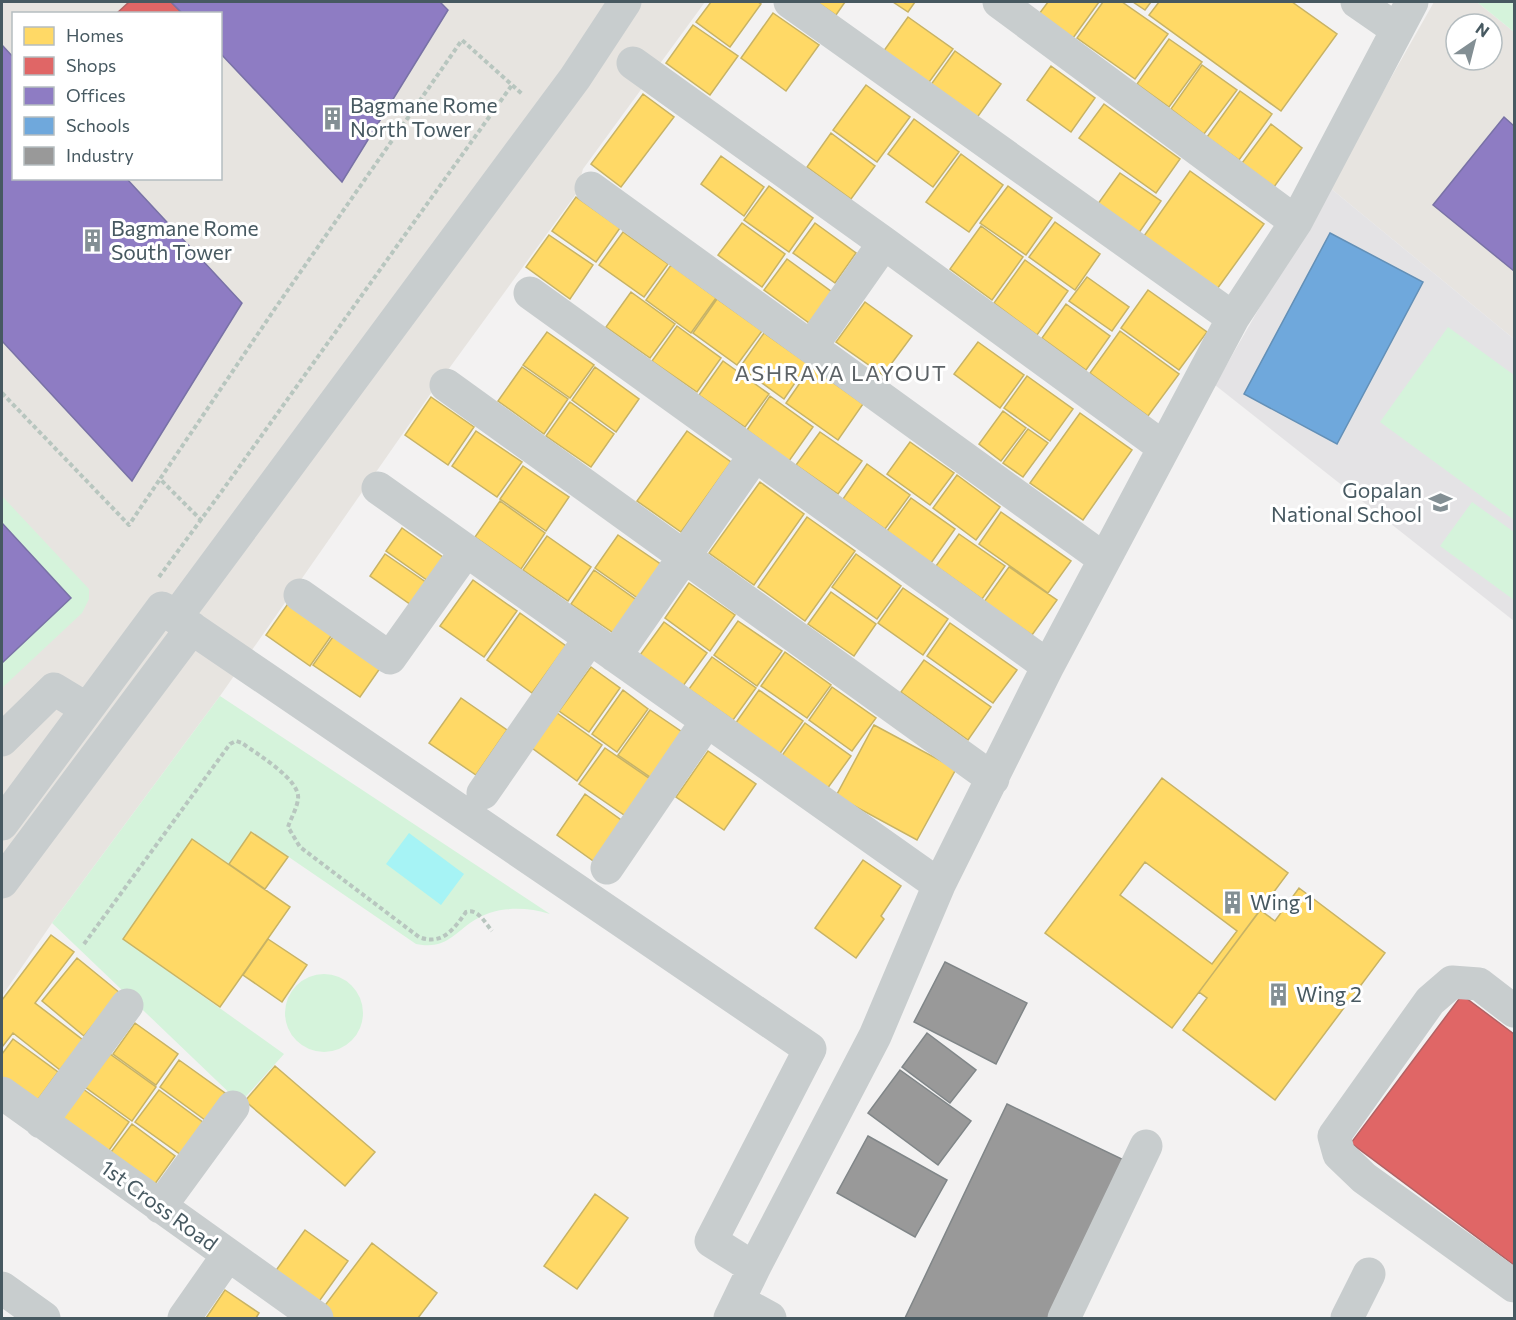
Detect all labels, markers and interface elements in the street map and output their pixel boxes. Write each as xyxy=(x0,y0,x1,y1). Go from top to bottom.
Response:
legend xyxy=(12,12,222,180)
north arrow xyxy=(1444,12,1504,72)
text: N xyxy=(1473,18,1493,41)
text: Homes xyxy=(66,24,124,46)
text: Shops xyxy=(66,54,116,76)
text: Offices xyxy=(66,84,126,106)
place label: Bagmane Rome North Tower xyxy=(350,92,498,141)
building icon: Bagmane Rome North Tower xyxy=(319,105,345,131)
text: Schools xyxy=(66,114,130,136)
text: Industry xyxy=(66,144,134,166)
place label: Bagmane Rome South Tower xyxy=(111,215,259,264)
building icon: Bagmane Rome South Tower xyxy=(80,228,106,254)
district label: ASHRAYA LAYOUT xyxy=(735,359,947,386)
place label: Gopalan National School xyxy=(1271,477,1422,526)
school or university icon: Gopalan National School xyxy=(1427,490,1453,516)
place label: Wing 1 xyxy=(1250,889,1313,914)
building icon: Wing 1 xyxy=(1219,890,1245,916)
place label: Wing 2 xyxy=(1296,981,1362,1006)
building icon: Wing 2 xyxy=(1265,982,1291,1008)
street label: 1st Cross Road xyxy=(97,1154,223,1255)

